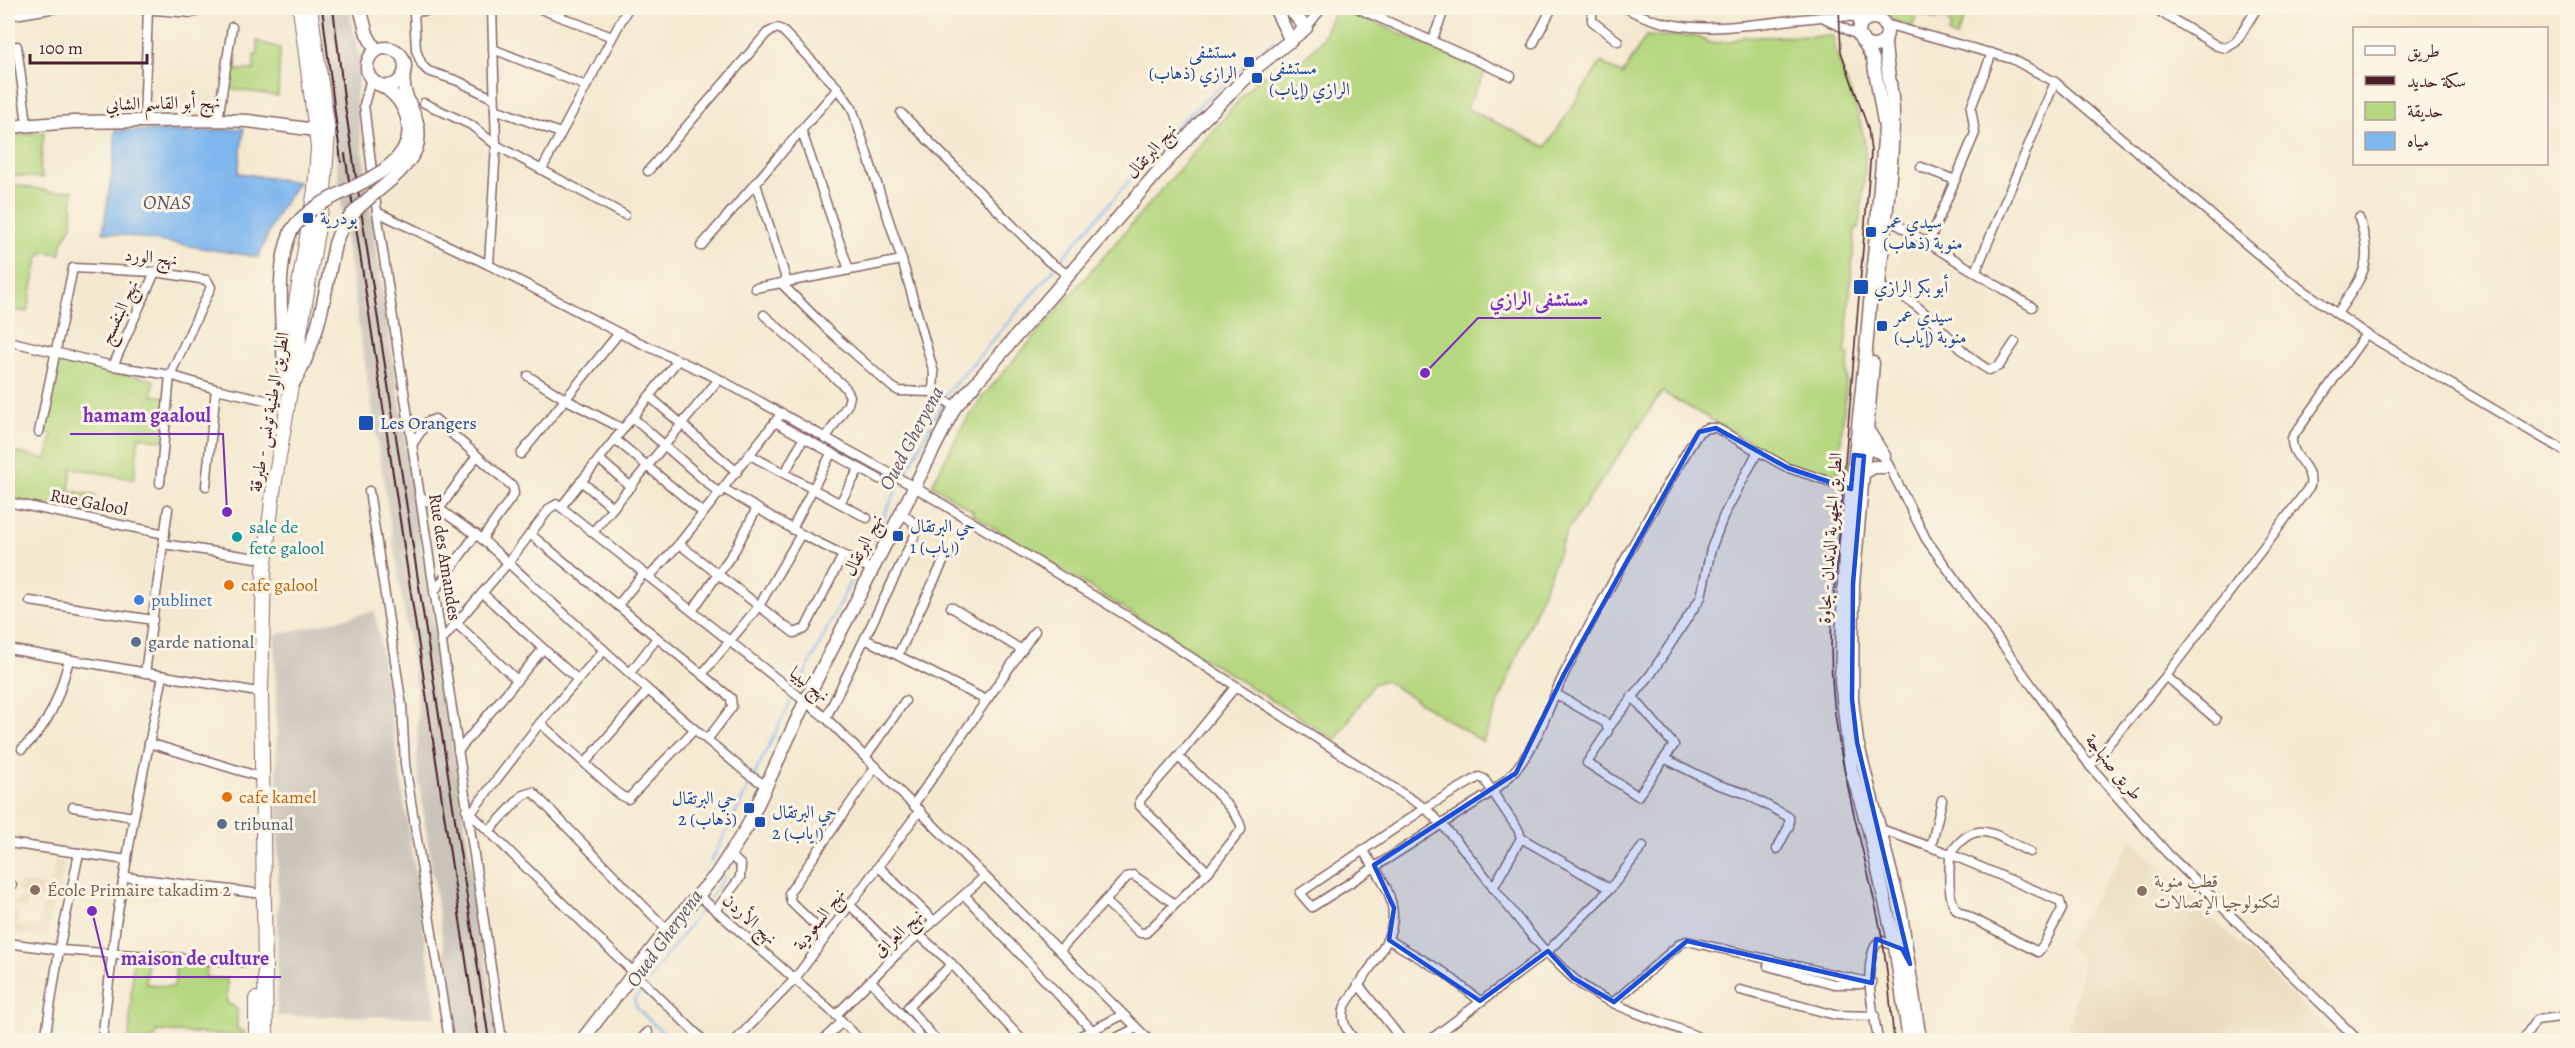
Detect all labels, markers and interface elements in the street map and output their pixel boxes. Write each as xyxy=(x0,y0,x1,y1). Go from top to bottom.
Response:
scale bar xyxy=(30,27,147,65)
legend xyxy=(2353,27,2548,165)
text: 100 m xyxy=(39,36,83,60)
text: طريق xyxy=(2407,39,2440,63)
place label: مستشفى الرازي (ذهاب) xyxy=(1149,40,1237,88)
marker: مستشفى الرازي (ذهاب) xyxy=(1242,55,1256,69)
place label: مستشفى الرازي (إياب) xyxy=(1269,56,1350,104)
text: سكة حديد xyxy=(2407,69,2466,93)
marker: مستشفى الرازي (إياب) xyxy=(1250,71,1264,85)
street label: نهج أبو القاسم الشابي xyxy=(106,89,221,122)
text: حديقة xyxy=(2407,99,2443,123)
street label: نهج البرتقال xyxy=(1120,118,1185,187)
text: مياه xyxy=(2407,129,2429,153)
water label: ONAS xyxy=(143,189,191,216)
place label: بودرية xyxy=(320,206,357,230)
place label: سيدي عمر منوبة (ذهاب) xyxy=(1881,210,1963,255)
marker: بودرية xyxy=(301,211,315,225)
marker: سيدي عمر منوبة (ذهاب) xyxy=(1864,225,1878,239)
street label: نهج الورد xyxy=(123,242,179,276)
place label: أبو بكر الرازي xyxy=(1874,274,1949,302)
street label: نهج البنفسج xyxy=(94,276,148,350)
marker: أبو بكر الرازي xyxy=(1852,278,1870,296)
callout: مستشفى الرازي xyxy=(1478,280,1601,318)
text: مستشفى الرازي xyxy=(1490,286,1589,316)
place label: سيدي عمر منوبة (إياب) xyxy=(1892,304,1966,349)
marker: سيدي عمر منوبة (إياب) xyxy=(1875,319,1889,333)
street label: الطريق الوطنية تونس - طبرقة xyxy=(243,330,295,494)
water label: Oued Gheryena xyxy=(873,381,950,495)
callout: hamam gaaloul xyxy=(70,396,223,434)
text: hamam gaaloul xyxy=(83,402,212,429)
place label: Les Orangers xyxy=(380,411,477,435)
marker: Les Orangers xyxy=(357,414,375,432)
street label: الطريق الجهوية الدندان - بجاوة xyxy=(1812,451,1848,624)
street label: Rue Galool xyxy=(48,483,131,521)
street label: Rue des Amandes xyxy=(423,492,467,622)
street label: نهج البرتقال xyxy=(837,510,892,582)
place label: حي البرتقال 1 (إياب) xyxy=(910,514,975,559)
place label: sale de fete galool xyxy=(249,515,325,560)
marker: حي البرتقال 1 (إياب) xyxy=(891,529,905,543)
marker: sale de fete galool xyxy=(230,530,244,544)
place label: cafe galool xyxy=(241,573,319,597)
marker: cafe galool xyxy=(222,578,236,592)
place label: publinet xyxy=(151,588,213,612)
marker: publinet xyxy=(132,593,146,607)
place label: garde national xyxy=(148,630,255,654)
marker: garde national xyxy=(129,635,143,649)
street label: نهج ليبيا xyxy=(782,661,835,710)
street label: طريق صنهاجة xyxy=(2080,729,2148,805)
place label: cafe kamel xyxy=(239,785,317,809)
place label: حي البرتقال 2 (ذهاب) xyxy=(672,786,737,831)
marker: cafe kamel xyxy=(220,790,234,804)
place label: حي البرتقال 2 (إياب) xyxy=(772,800,837,845)
marker: حي البرتقال 2 (ذهاب) xyxy=(742,801,756,815)
place label: tribunal xyxy=(234,812,294,836)
marker: حي البرتقال 2 (إياب) xyxy=(753,815,767,829)
marker: tribunal xyxy=(215,817,229,831)
place label: قطب منوبة لتكنولوجيا الإتصالات xyxy=(2154,869,2280,915)
place label: École Primaire takadim 2 xyxy=(47,878,232,902)
marker: École Primaire takadim 2 xyxy=(28,883,42,897)
street label: نهج السعودية xyxy=(787,883,854,958)
water label: Oued Gheryena xyxy=(620,884,709,993)
marker: قطب منوبة لتكنولوجيا الإتصالات xyxy=(2135,884,2149,898)
street label: نهج الأردن xyxy=(715,887,783,953)
street label: نهج العراق xyxy=(868,903,931,966)
callout: maison de culture xyxy=(108,939,281,977)
text: maison de culture xyxy=(121,945,269,972)

